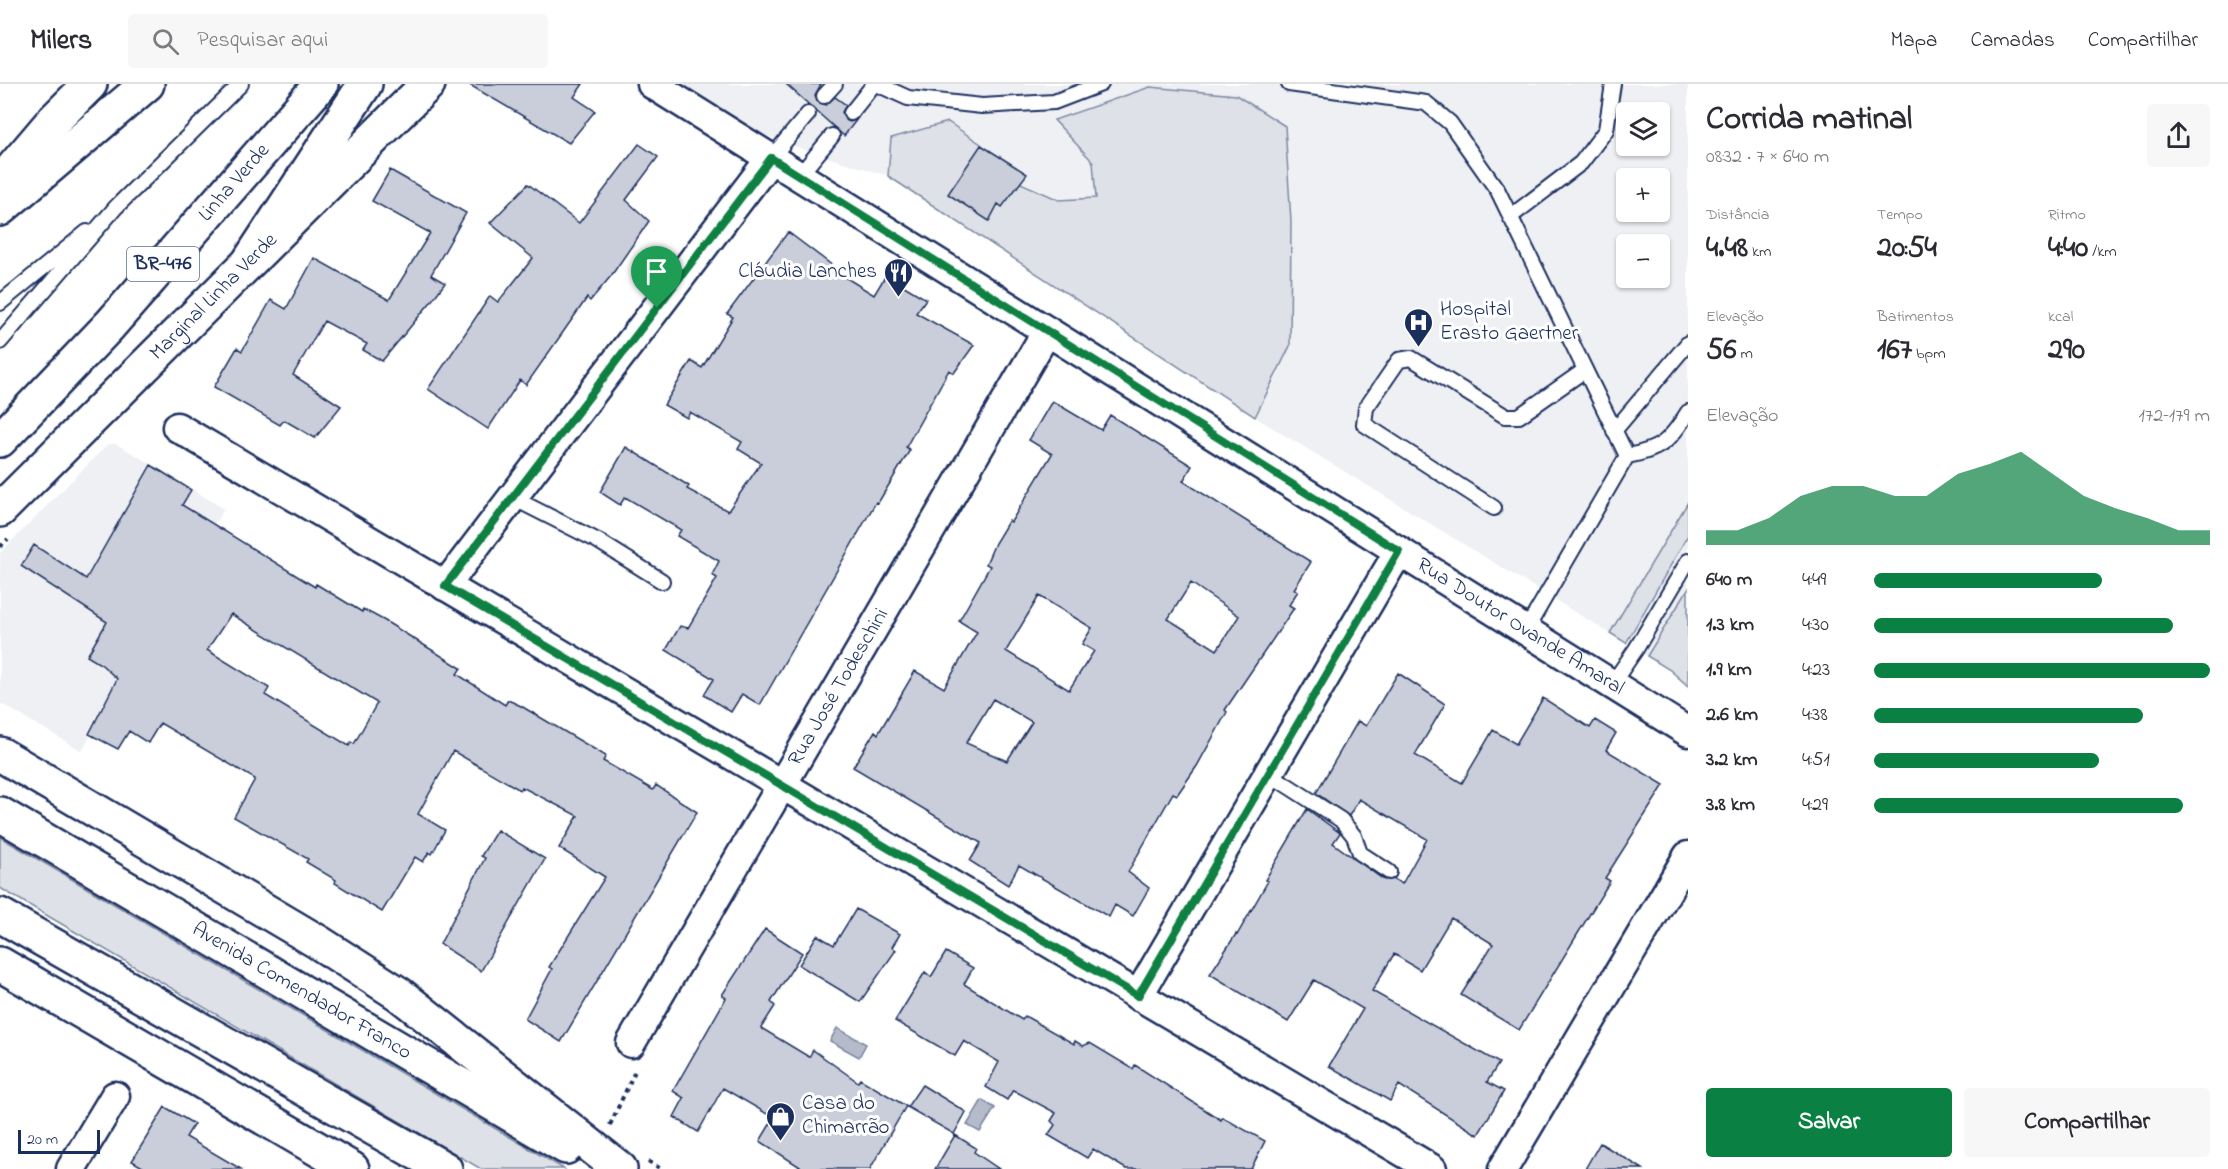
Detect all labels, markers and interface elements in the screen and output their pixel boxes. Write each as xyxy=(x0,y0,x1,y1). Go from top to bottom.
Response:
search box xyxy=(128,14,548,68)
text: Milers xyxy=(30,21,92,62)
icon: search xyxy=(149,25,182,58)
text: Pesquisar aqui xyxy=(197,25,328,57)
text: Mapa xyxy=(1891,26,1937,56)
text: Camadas xyxy=(1970,26,2055,56)
text: Compartilhar xyxy=(2088,26,2198,56)
text: Corrida matinal xyxy=(1706,96,1912,144)
map controls xyxy=(1616,102,1670,288)
button: layers xyxy=(1616,102,1670,156)
button: share xyxy=(2147,104,2210,167)
street label: Linha Verde xyxy=(192,137,278,229)
text: 08:32 · 7 × 640 m xyxy=(1706,143,1829,172)
button: + xyxy=(1616,168,1670,222)
text: Distância xyxy=(1706,203,1769,227)
text: Tempo xyxy=(1877,203,1923,227)
text: Ritmo xyxy=(2048,203,2086,227)
street label: Marginal Linha Verde xyxy=(143,226,285,368)
text: 4.48 xyxy=(1706,227,1748,271)
text: 20:54 xyxy=(1877,227,1937,271)
text: 4:40 xyxy=(2048,227,2088,271)
button: − xyxy=(1616,234,1670,288)
text: km xyxy=(1748,240,1772,264)
text: /km xyxy=(2088,240,2117,264)
pin xyxy=(631,246,682,308)
road number: BR-476 xyxy=(127,247,199,281)
icon: arrive xyxy=(640,255,673,288)
restaurant icon: Cláudia Lanches xyxy=(882,256,914,298)
place label: Cláudia Lanches xyxy=(738,257,877,287)
place label: Hospital Erasto Gaertner xyxy=(1440,295,1579,349)
text: Elevação xyxy=(1706,305,1764,329)
text: Batimentos xyxy=(1877,305,1954,329)
text: kcal xyxy=(2048,305,2073,329)
hospital icon: Hospital Erasto Gaertner xyxy=(1403,306,1435,348)
text: 56 xyxy=(1706,329,1736,373)
text: 167 xyxy=(1877,329,1912,373)
text: 290 xyxy=(2048,329,2085,373)
text: m xyxy=(1736,342,1753,366)
text: bpm xyxy=(1912,342,1946,366)
text: Elevação xyxy=(1706,402,1778,431)
text: 172–179 m xyxy=(2139,402,2210,431)
street label: Rua Doutor Ovande Amaral xyxy=(1410,551,1630,703)
text: 640 m xyxy=(1706,566,1752,595)
text: 4:49 xyxy=(1802,566,1826,595)
street label: Rua José Todeschini xyxy=(781,603,897,772)
text: 1.3 km xyxy=(1706,611,1754,640)
text: 4:30 xyxy=(1802,611,1829,640)
text: 1.9 km xyxy=(1706,656,1752,685)
text: 4:23 xyxy=(1802,656,1830,685)
text: 2.6 km xyxy=(1706,701,1758,730)
text: 4:38 xyxy=(1802,701,1828,730)
text: 3.2 km xyxy=(1706,746,1758,775)
text: 4:51 xyxy=(1802,746,1830,775)
text: 3.8 km xyxy=(1706,791,1755,820)
text: 4:29 xyxy=(1802,791,1828,820)
street label: Avenida Comendador Franco xyxy=(186,915,417,1068)
button: Salvar xyxy=(1706,1088,1952,1157)
button: Compartilhar xyxy=(1964,1088,2210,1157)
place label: Casa do Chimarrão xyxy=(802,1089,890,1143)
shop icon: Casa do Chimarrão xyxy=(765,1100,797,1142)
scale bar xyxy=(18,1127,100,1154)
text: 20 m xyxy=(27,1128,58,1152)

